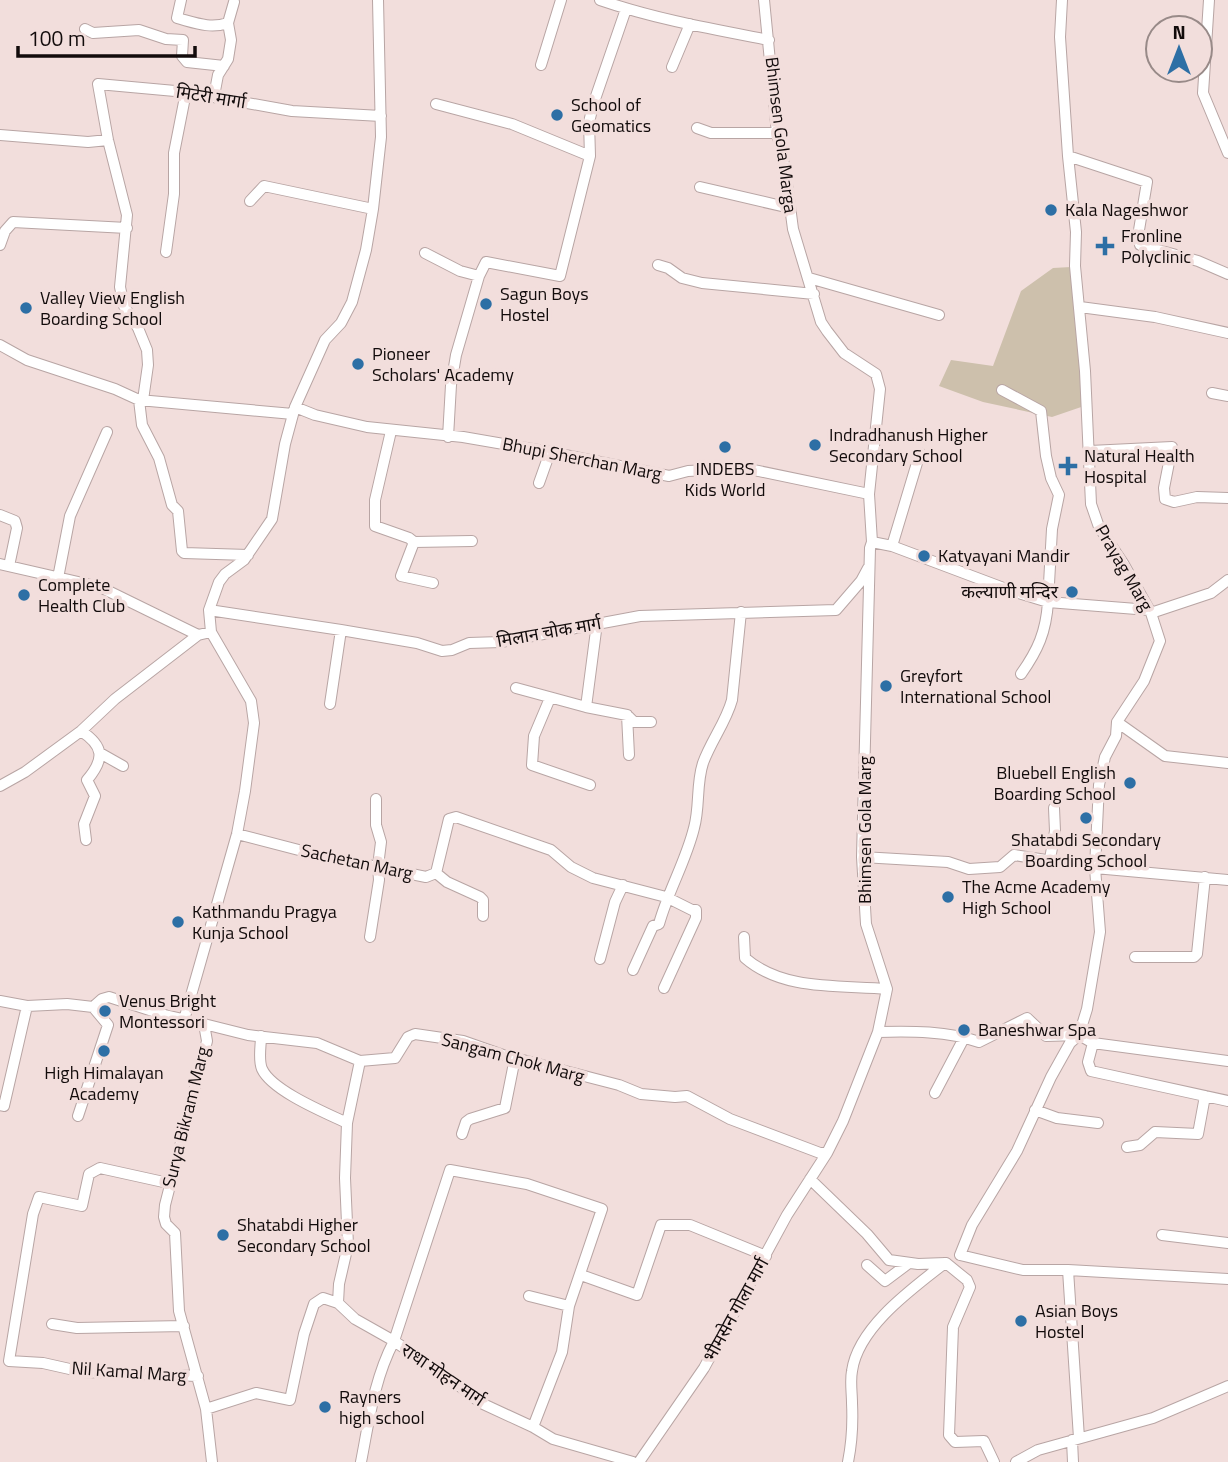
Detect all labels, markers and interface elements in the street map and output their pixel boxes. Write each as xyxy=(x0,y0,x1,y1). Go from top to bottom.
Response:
scale bar xyxy=(18,14,194,58)
north arrow xyxy=(1144,14,1214,84)
text: N xyxy=(1172,17,1186,46)
text: 100 m xyxy=(28,22,85,54)
street label: Bhimsen Gola Marga xyxy=(759,55,804,215)
street label: मिटेरी मार्गा xyxy=(174,78,249,116)
place label: School of Geomatics xyxy=(571,91,651,139)
marker: School of Geomatics xyxy=(549,107,565,123)
place label: Kala Nageshwor xyxy=(1065,196,1188,223)
marker: Kala Nageshwor xyxy=(1043,202,1059,218)
place label: Fronline Polyclinic xyxy=(1121,222,1191,270)
marker: Fronline Polyclinic xyxy=(1095,236,1115,256)
place label: Sagun Boys Hostel xyxy=(500,280,589,328)
place label: Valley View English Boarding School xyxy=(40,284,185,332)
marker: Sagun Boys Hostel xyxy=(478,296,494,312)
marker: Valley View English Boarding School xyxy=(18,300,34,316)
place label: Pioneer Scholars' Academy xyxy=(372,340,514,388)
marker: Pioneer Scholars' Academy xyxy=(350,356,366,372)
place label: Indradhanush Higher Secondary School xyxy=(829,421,988,469)
street label: Bhupi Sherchan Marg xyxy=(500,430,664,487)
marker: Indradhanush Higher Secondary School xyxy=(807,437,823,453)
marker: INDEBS Kids World xyxy=(717,439,733,455)
place label: Natural Health Hospital xyxy=(1084,442,1195,490)
place label: INDEBS Kids World xyxy=(684,455,766,503)
marker: Natural Health Hospital xyxy=(1058,456,1078,476)
street label: Prayag Marg xyxy=(1089,519,1160,616)
place label: Katyayani Mandir xyxy=(938,542,1070,569)
marker: Katyayani Mandir xyxy=(916,548,932,564)
place label: Complete Health Club xyxy=(38,571,125,619)
place label: कल्याणी मन्दिर xyxy=(961,578,1059,605)
marker: कल्याणी मन्दिर xyxy=(1064,584,1080,600)
marker: Complete Health Club xyxy=(16,587,32,603)
street label: मिलान चोक मार्ग xyxy=(495,609,604,654)
place label: Greyfort International School xyxy=(900,662,1051,710)
marker: Greyfort International School xyxy=(878,678,894,694)
street label: Bhimsen Gola Marg xyxy=(851,756,878,904)
place label: Bluebell English Boarding School xyxy=(994,759,1116,807)
marker: Bluebell English Boarding School xyxy=(1122,775,1138,791)
marker: Shatabdi Secondary Boarding School xyxy=(1078,810,1094,826)
place label: Shatabdi Secondary Boarding School xyxy=(1011,826,1161,874)
street label: Sachetan Marg xyxy=(299,836,416,887)
place label: The Acme Academy High School xyxy=(962,873,1111,921)
marker: The Acme Academy High School xyxy=(940,889,956,905)
place label: Kathmandu Pragya Kunja School xyxy=(192,898,337,946)
marker: Kathmandu Pragya Kunja School xyxy=(170,914,186,930)
place label: Venus Bright Montessori xyxy=(119,987,217,1035)
marker: Venus Bright Montessori xyxy=(97,1003,113,1019)
place label: Baneshwar Spa xyxy=(978,1016,1096,1043)
marker: Baneshwar Spa xyxy=(956,1022,972,1038)
street label: Sangam Chok Marg xyxy=(439,1025,588,1090)
marker: High Himalayan Academy xyxy=(96,1043,112,1059)
street label: Surya Bikram Marg xyxy=(155,1044,216,1190)
place label: High Himalayan Academy xyxy=(44,1059,164,1107)
place label: Shatabdi Higher Secondary School xyxy=(237,1211,371,1259)
marker: Shatabdi Higher Secondary School xyxy=(215,1227,231,1243)
street label: भीमसेन गोला मार्ग xyxy=(696,1252,776,1367)
place label: Asian Boys Hostel xyxy=(1035,1297,1118,1345)
marker: Asian Boys Hostel xyxy=(1013,1313,1029,1329)
street label: राधा मोहन मार्ग xyxy=(396,1336,492,1413)
street label: Nil Kamal Marg xyxy=(71,1354,187,1389)
place label: Rayners high school xyxy=(339,1383,425,1431)
marker: Rayners high school xyxy=(317,1399,333,1415)

